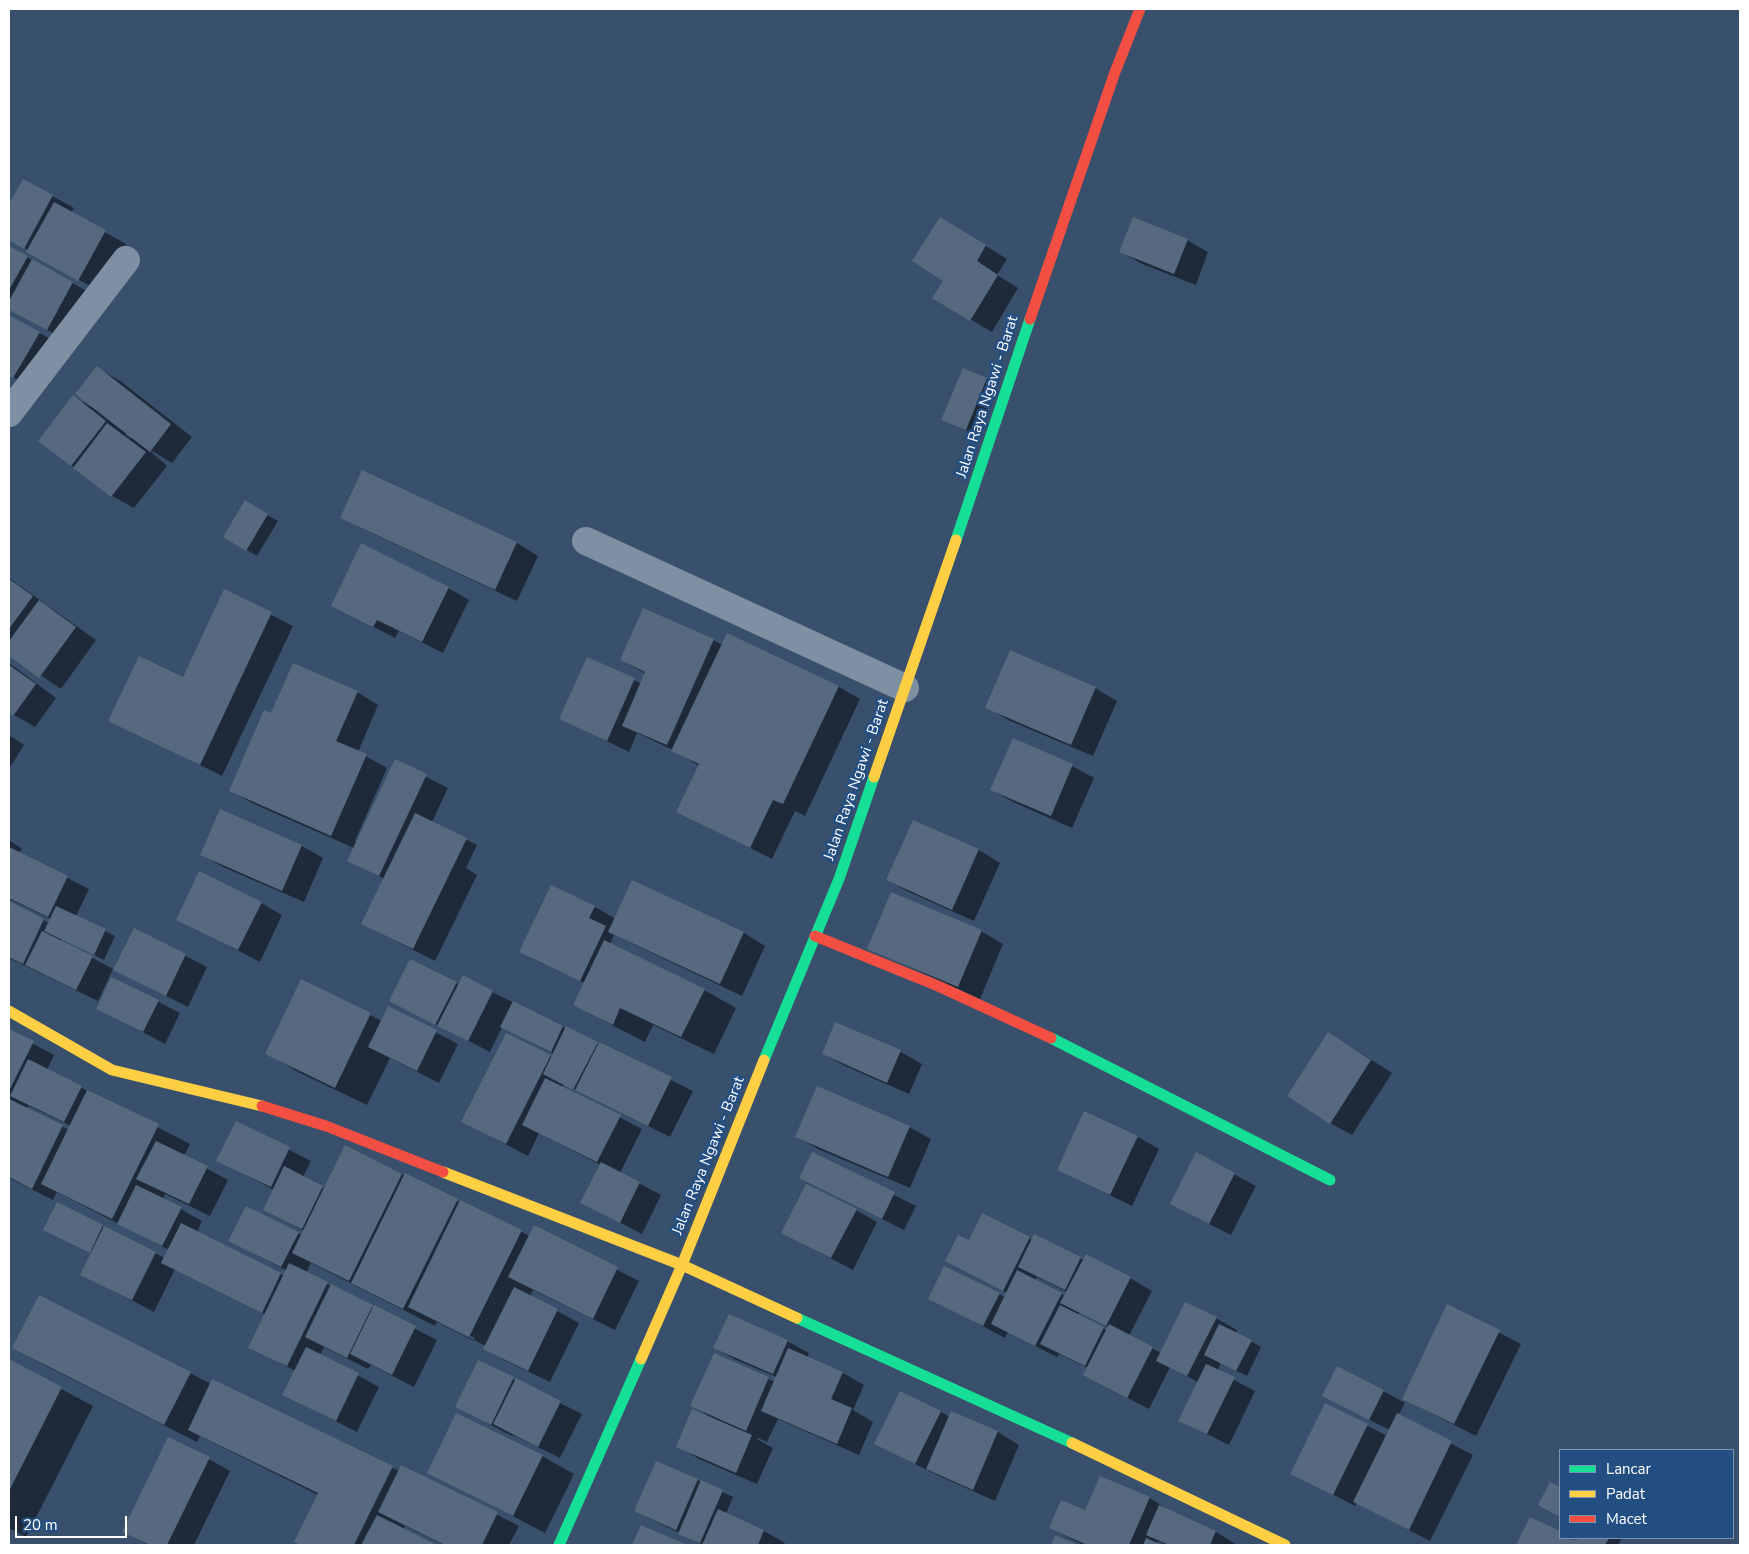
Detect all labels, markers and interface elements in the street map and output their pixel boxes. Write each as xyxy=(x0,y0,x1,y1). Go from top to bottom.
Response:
street label: Jalan Raya Ngawi - Barat xyxy=(953,314,1023,480)
street label: Jalan Raya Ngawi - Barat xyxy=(821,697,893,863)
street label: Jalan Raya Ngawi - Barat xyxy=(669,1074,749,1238)
legend xyxy=(1559,1449,1734,1539)
text: Lancar xyxy=(1606,1459,1651,1479)
text: Padat xyxy=(1606,1484,1645,1504)
scale bar xyxy=(18,1506,130,1538)
text: Macet xyxy=(1606,1509,1647,1529)
text: 20 m xyxy=(23,1515,58,1535)

